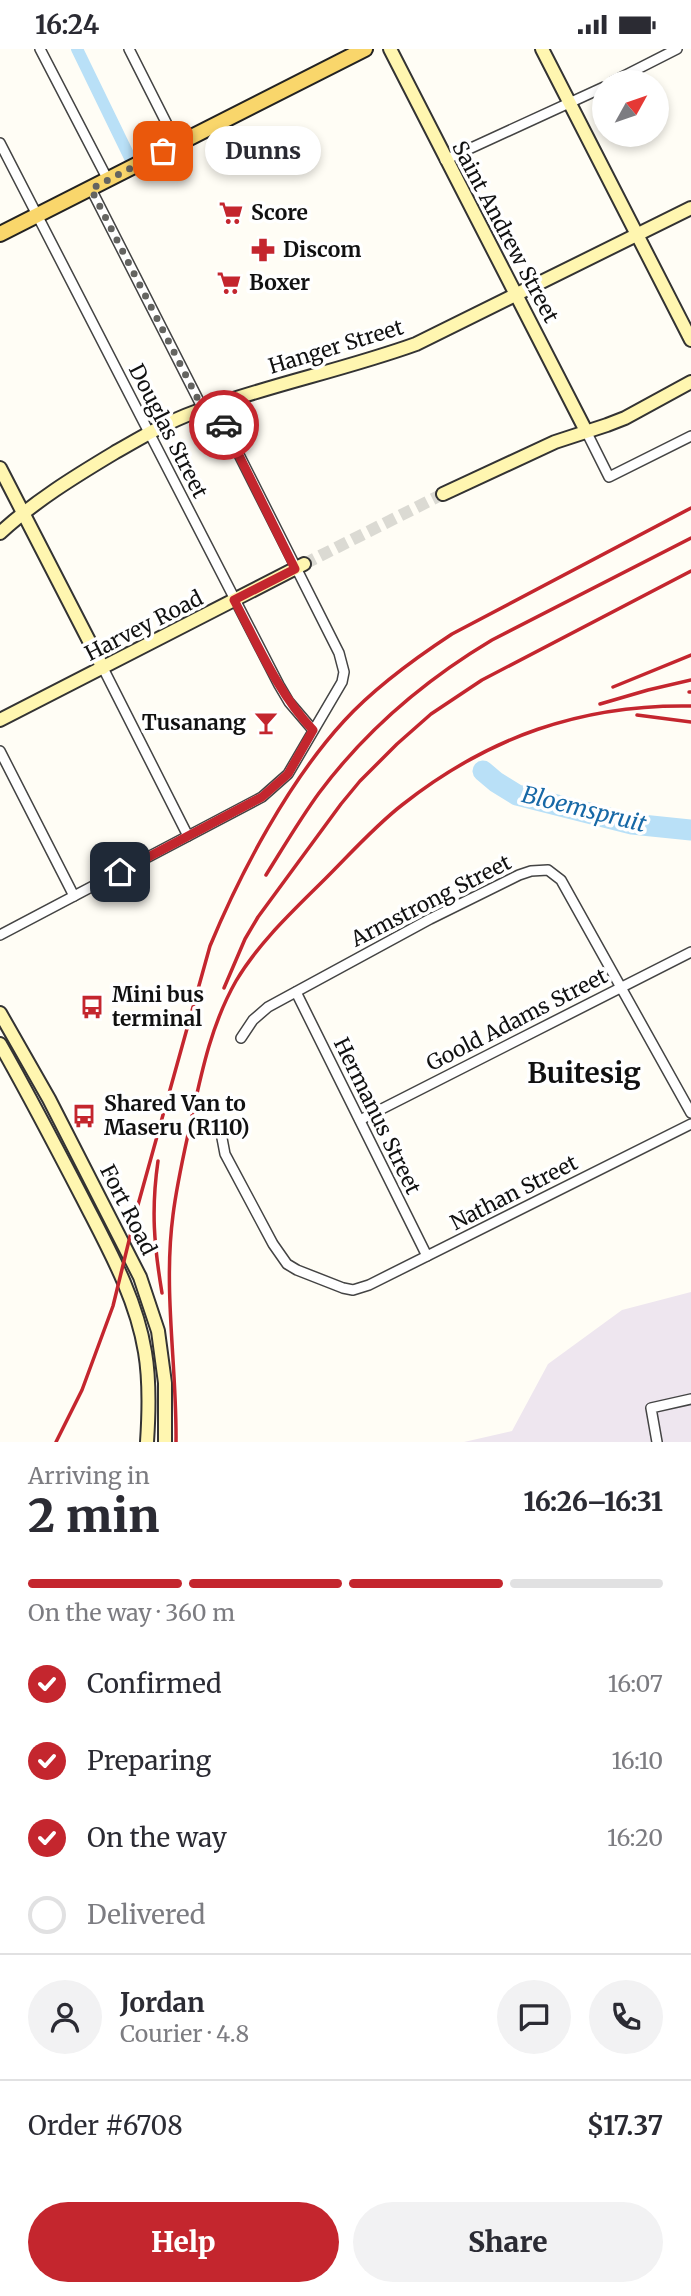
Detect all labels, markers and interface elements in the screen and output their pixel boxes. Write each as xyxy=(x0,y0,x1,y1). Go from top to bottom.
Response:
text: 16:24 xyxy=(35,8,99,41)
north arrow xyxy=(592,70,668,147)
map controls xyxy=(592,70,669,147)
pin xyxy=(133,121,193,181)
callout: Dunns xyxy=(205,127,320,175)
icon: bag xyxy=(144,132,182,170)
text: Dunns xyxy=(225,136,301,165)
street label: Saint Andrew Street xyxy=(446,136,565,327)
supermarket icon: Score xyxy=(217,199,245,227)
place label: Score xyxy=(251,199,308,226)
pharmacy icon: Discom xyxy=(249,236,277,264)
place label: Discom xyxy=(283,236,361,263)
supermarket icon: Boxer xyxy=(215,269,243,297)
place label: Boxer xyxy=(249,269,310,296)
street label: Hanger Street xyxy=(265,313,407,380)
street label: Douglas Street xyxy=(123,359,214,502)
courier xyxy=(189,390,259,460)
icon: car xyxy=(205,406,243,444)
street label: Harvey Road xyxy=(80,584,208,667)
place label: Tusanang xyxy=(142,709,246,736)
bar icon: Tusanang xyxy=(252,709,280,737)
water label: Bloemspruit xyxy=(519,779,649,838)
pin xyxy=(90,842,150,902)
street label: Armstrong Street xyxy=(345,849,515,953)
icon: home xyxy=(101,853,139,891)
street label: Goold Adams Street xyxy=(422,962,612,1077)
place label: Mini bus terminal xyxy=(112,981,204,1032)
bus stop icon: Mini bus terminal xyxy=(78,993,106,1021)
street label: Hermanus Street xyxy=(328,1033,427,1199)
district label: Buitesig xyxy=(527,1055,641,1091)
place label: Shared Van to Maseru (R110) xyxy=(104,1090,250,1141)
bus stop icon: Shared Van to Maseru (R110) xyxy=(70,1102,98,1130)
street label: Nathan Street xyxy=(446,1149,582,1236)
street label: Fort Road xyxy=(94,1160,163,1260)
text: Arriving in xyxy=(28,1461,150,1490)
text: 16:26–16:31 xyxy=(524,1485,663,1518)
text: 2 min xyxy=(28,1487,160,1545)
text: On the way · 360 m xyxy=(28,1598,235,1627)
icon: check xyxy=(28,1665,66,1703)
text: Confirmed xyxy=(87,1667,222,1700)
text: 16:07 xyxy=(608,1669,663,1698)
icon: check xyxy=(28,1742,66,1780)
text: Preparing xyxy=(87,1744,211,1777)
text: 16:10 xyxy=(611,1746,663,1775)
icon: check xyxy=(28,1819,66,1857)
text: On the way xyxy=(87,1821,227,1854)
text: 16:20 xyxy=(607,1823,663,1852)
text: Delivered xyxy=(87,1898,206,1931)
button: person xyxy=(28,1980,102,2054)
button: chat xyxy=(497,1980,571,2054)
button: phone xyxy=(589,1980,663,2054)
text: Jordan xyxy=(120,1986,205,2019)
text: Courier · 4.8 xyxy=(120,2019,249,2048)
text: Order #6708 xyxy=(28,2109,183,2142)
text: $17.37 xyxy=(587,2109,663,2142)
button: Help xyxy=(28,2202,339,2282)
button: Share xyxy=(353,2202,663,2282)

